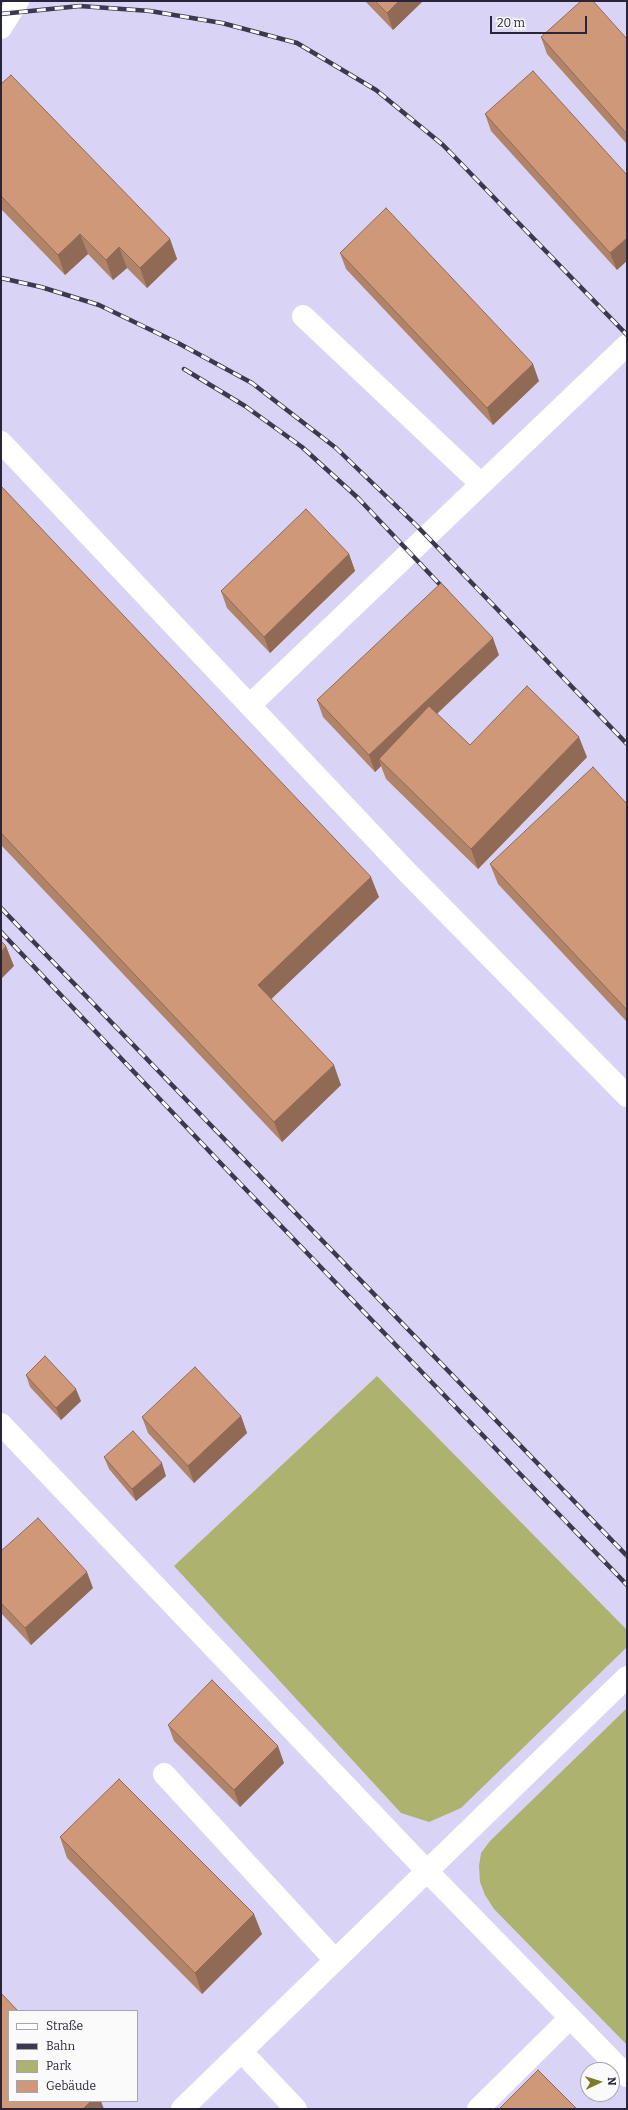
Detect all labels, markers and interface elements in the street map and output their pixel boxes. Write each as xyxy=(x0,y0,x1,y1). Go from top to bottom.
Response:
scale bar xyxy=(492,8,589,34)
text: 20 m xyxy=(497,16,525,30)
legend xyxy=(8,2010,138,2102)
text: Straße xyxy=(46,2019,83,2033)
text: Bahn xyxy=(46,2039,75,2053)
text: Park xyxy=(46,2059,71,2073)
north arrow xyxy=(580,2062,620,2102)
text: N xyxy=(605,2077,618,2086)
text: Gebäude xyxy=(46,2079,96,2093)

